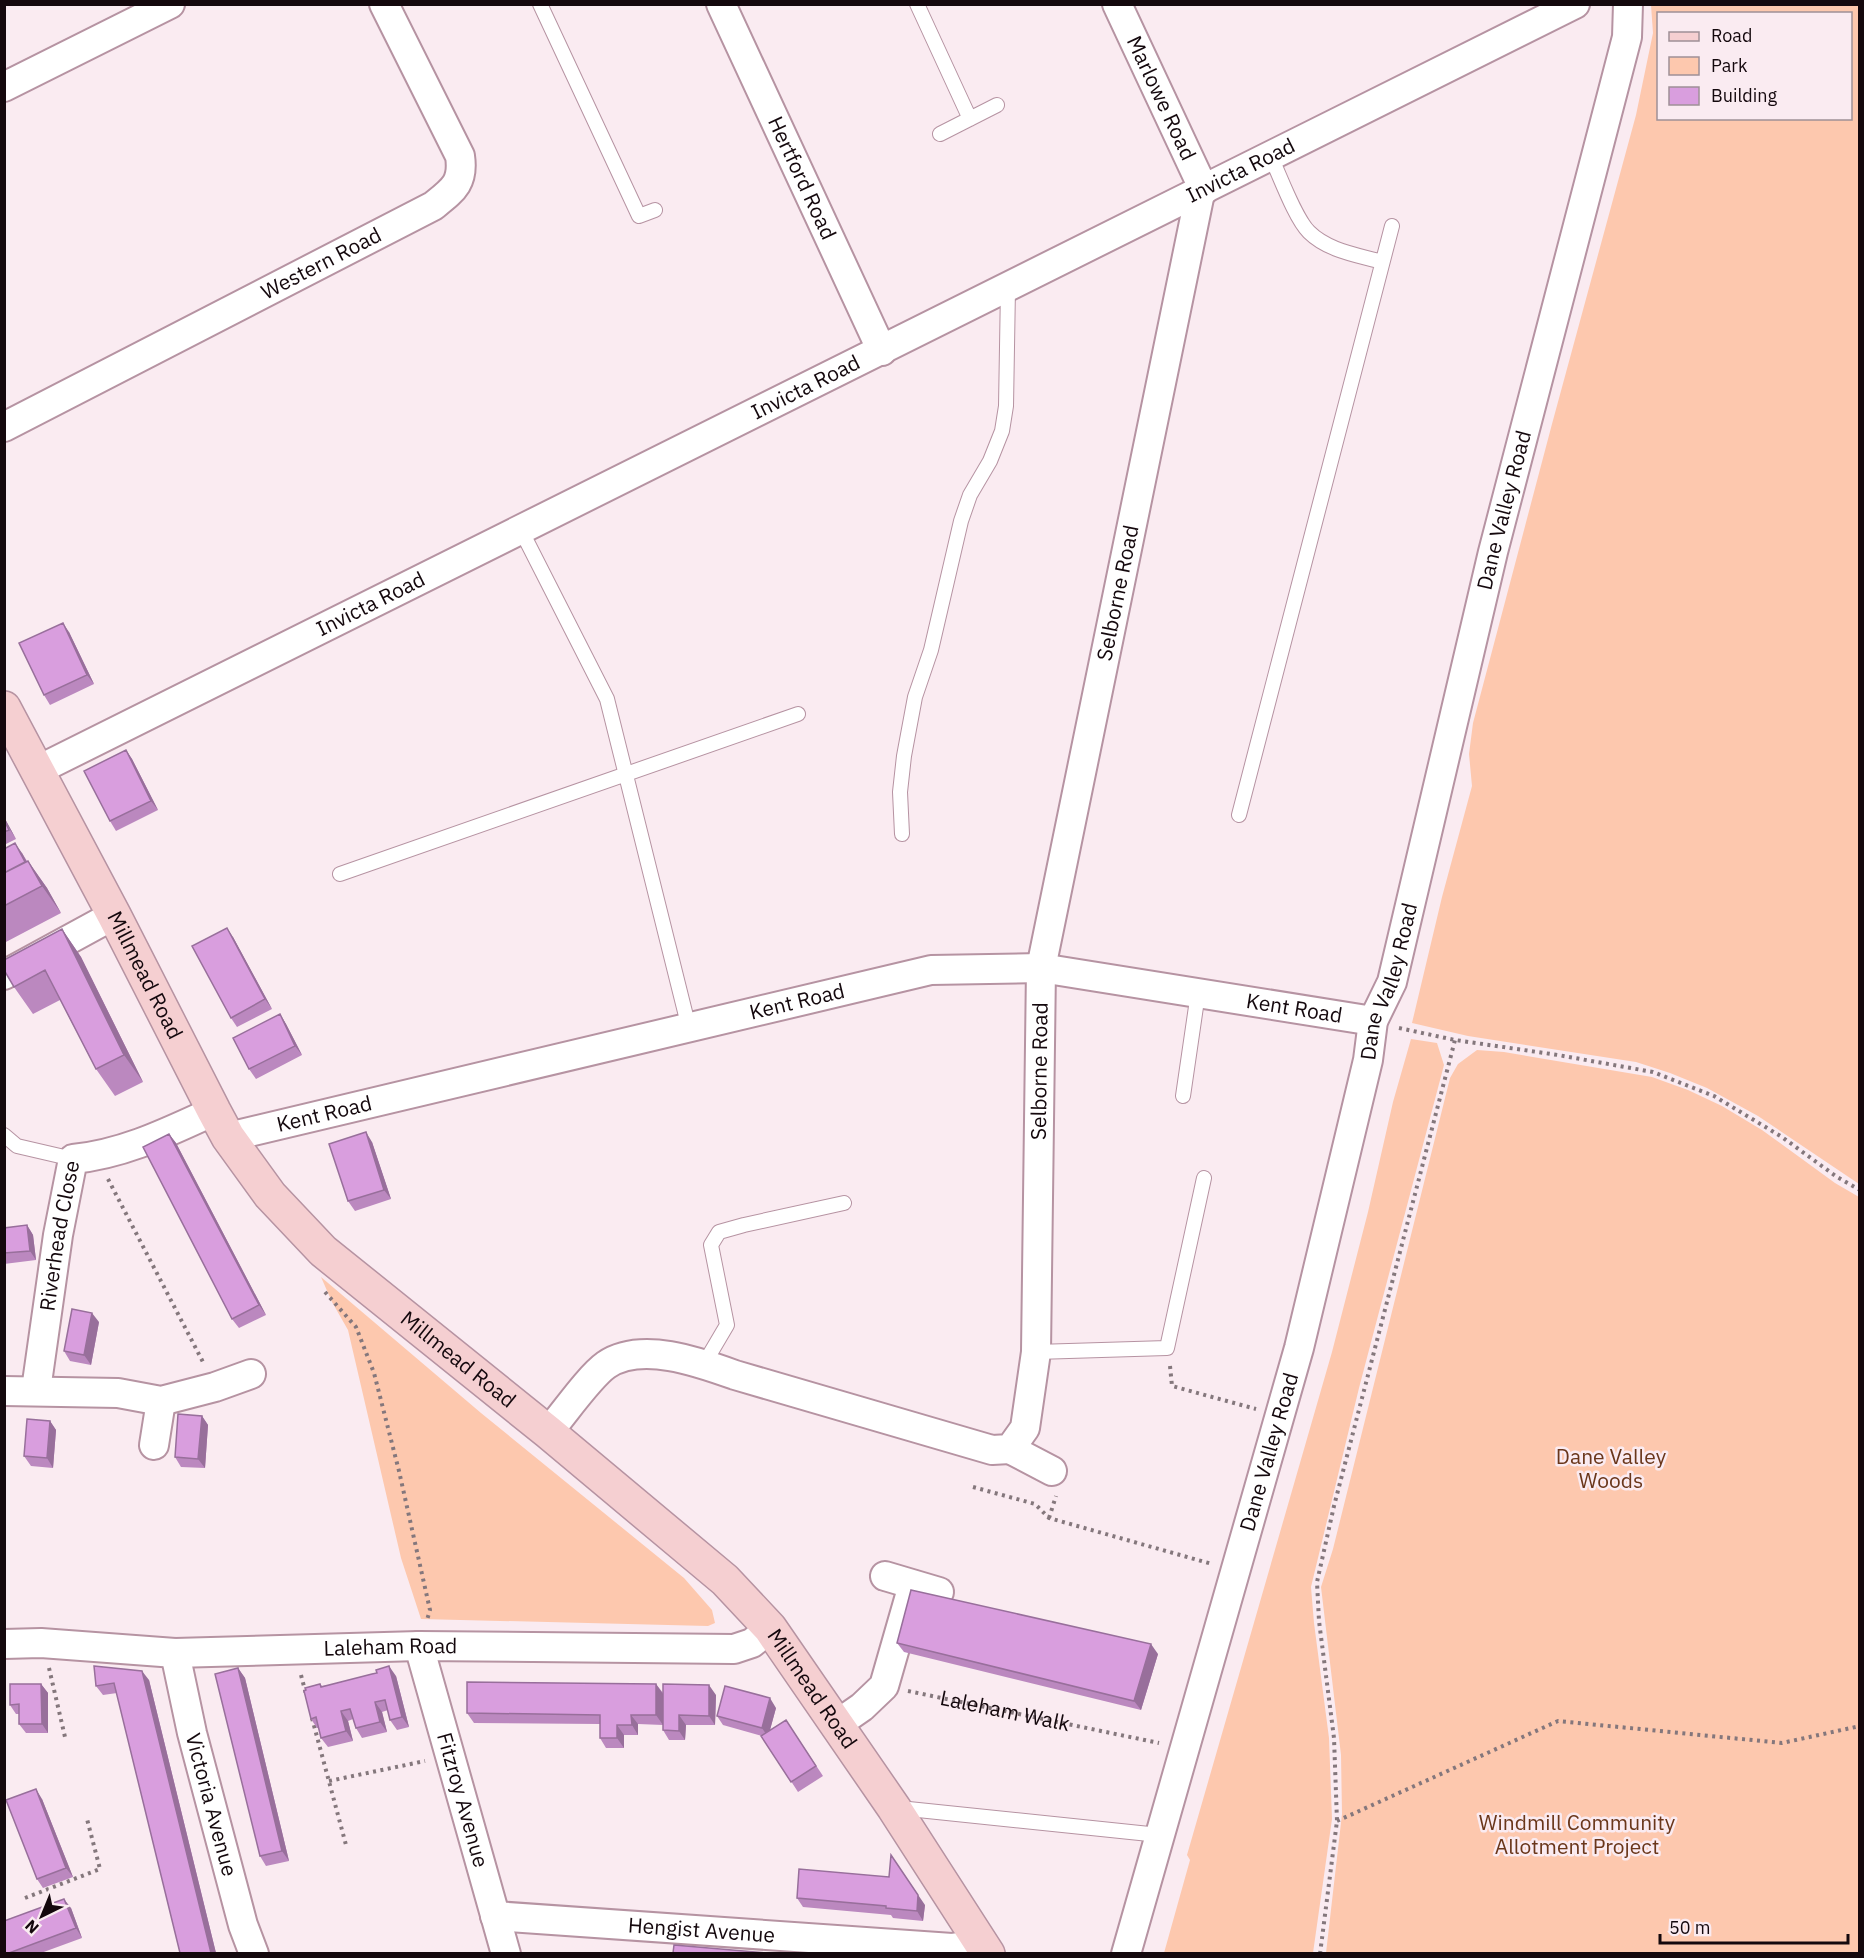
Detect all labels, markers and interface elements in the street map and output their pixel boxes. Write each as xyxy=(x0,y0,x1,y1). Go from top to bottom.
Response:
legend xyxy=(1657,12,1852,120)
text: Road xyxy=(1711,24,1752,47)
street label: Marlowe Road xyxy=(1121,31,1203,164)
text: Park xyxy=(1711,54,1748,77)
text: Building xyxy=(1711,84,1778,107)
street label: Hertford Road xyxy=(762,112,843,244)
street label: Invicta Road xyxy=(1181,131,1299,209)
street label: Western Road xyxy=(256,220,386,305)
street label: Invicta Road xyxy=(746,348,864,425)
street label: Dane Valley Road xyxy=(1470,427,1537,593)
street label: Selborne Road xyxy=(1089,522,1145,663)
street label: Invicta Road xyxy=(311,564,429,642)
street label: Dane Valley Road xyxy=(1353,900,1423,1062)
street label: Millmead Road xyxy=(101,906,190,1044)
street label: Kent Road xyxy=(747,976,847,1026)
street label: Kent Road xyxy=(1244,986,1344,1029)
street label: Selborne Road xyxy=(1024,1002,1054,1140)
street label: Kent Road xyxy=(274,1088,374,1138)
street label: Riverhead Close xyxy=(32,1158,85,1313)
street label: Millmead Road xyxy=(395,1304,522,1414)
street label: Dane Valley Road xyxy=(1232,1369,1304,1534)
park label: Dane Valley Woods xyxy=(1556,1442,1667,1494)
street label: Millmead Road xyxy=(762,1623,864,1754)
street label: Laleham Road xyxy=(323,1631,458,1662)
street label: Laleham Walk xyxy=(938,1683,1073,1737)
street label: Fitzroy Avenue xyxy=(431,1729,496,1870)
street label: Victoria Avenue xyxy=(180,1730,244,1879)
park label: Windmill Community Allotment Project xyxy=(1479,1808,1676,1860)
north arrow xyxy=(12,1886,72,1946)
scale bar xyxy=(1660,1907,1848,1945)
street label: Hengist Avenue xyxy=(627,1910,776,1949)
text: N xyxy=(21,1916,43,1938)
text: 50 m xyxy=(1669,1916,1711,1939)

